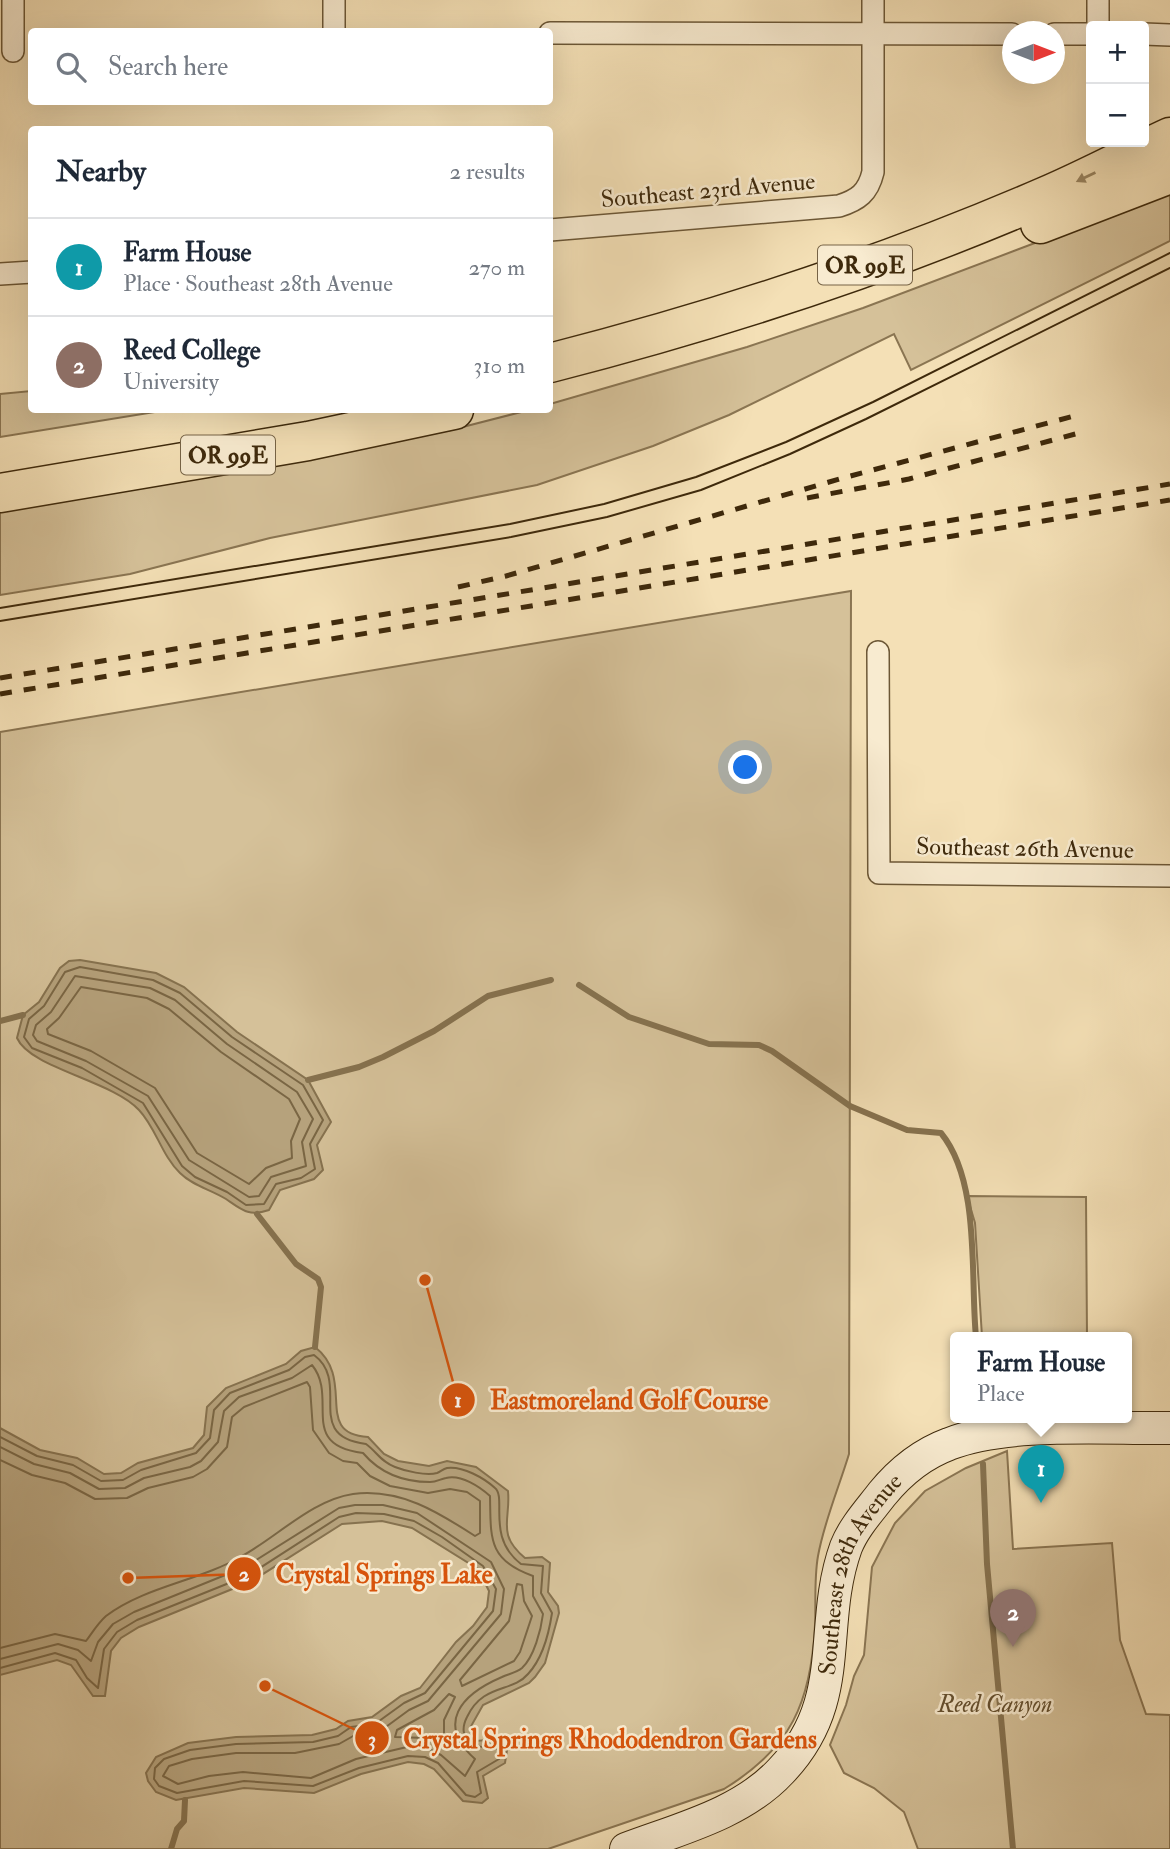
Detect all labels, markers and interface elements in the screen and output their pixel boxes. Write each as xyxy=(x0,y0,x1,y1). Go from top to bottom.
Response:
north arrow xyxy=(1002,21,1065,84)
map controls xyxy=(1086,21,1149,147)
button: + xyxy=(1086,21,1149,84)
search box xyxy=(28,28,553,105)
icon: search xyxy=(52,48,90,86)
text: Search here xyxy=(108,51,228,83)
button: − xyxy=(1086,84,1149,147)
text: Nearby xyxy=(56,153,146,190)
text: 2 results xyxy=(450,157,525,186)
street label: Southeast 23rd Avenue xyxy=(600,166,817,215)
one-way arrow xyxy=(1076,171,1096,182)
text: Farm House xyxy=(123,237,251,269)
road number: OR 99E xyxy=(818,246,912,284)
text: 1 xyxy=(75,253,83,282)
text: 270 m xyxy=(468,253,525,282)
text: Place · Southeast 28th Avenue xyxy=(123,269,393,298)
text: Reed College xyxy=(123,335,261,367)
text: 2 xyxy=(73,351,85,380)
text: 310 m xyxy=(474,351,525,380)
text: University xyxy=(123,367,219,396)
road number: OR 99E xyxy=(181,436,275,475)
your location xyxy=(728,750,762,784)
street label: Southeast 26th Avenue xyxy=(916,831,1134,866)
popup xyxy=(950,1332,1132,1423)
text: Farm House xyxy=(977,1347,1105,1379)
callout: Eastmoreland Golf Course xyxy=(441,1376,782,1423)
text: Place xyxy=(977,1379,1025,1408)
text: Eastmoreland Golf Course xyxy=(490,1385,768,1417)
text: 1 xyxy=(454,1387,462,1414)
pin: 1 xyxy=(1018,1445,1064,1503)
street label: Southeast 28th Avenue xyxy=(812,1466,909,1677)
callout: Crystal Springs Lake xyxy=(226,1550,507,1597)
text: Crystal Springs Lake xyxy=(275,1559,493,1592)
text: 2 xyxy=(239,1561,250,1588)
pin: 2 xyxy=(990,1589,1036,1647)
park label: Reed Canyon xyxy=(937,1689,1052,1720)
callout: Crystal Springs Rhododendron Gardens xyxy=(354,1715,831,1762)
text: Crystal Springs Rhododendron Gardens xyxy=(403,1724,817,1757)
text: 3 xyxy=(368,1726,376,1753)

